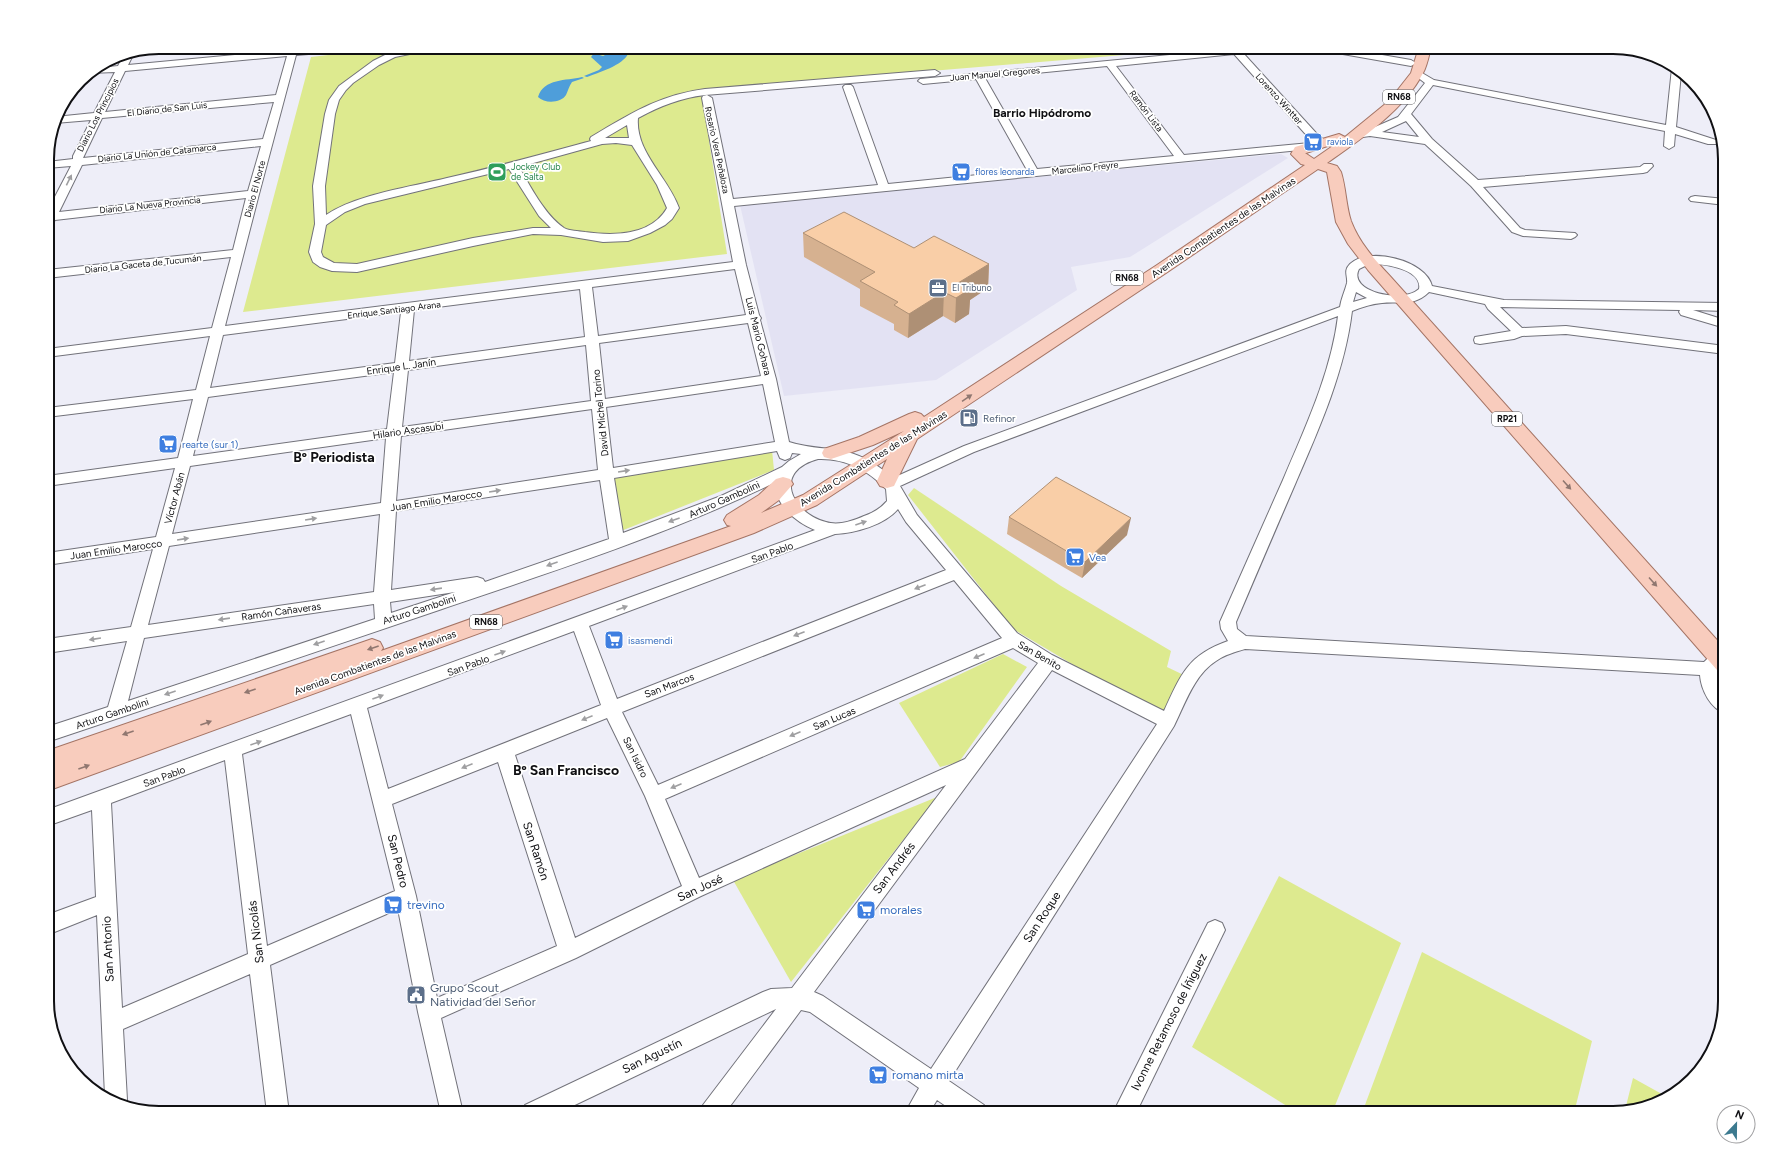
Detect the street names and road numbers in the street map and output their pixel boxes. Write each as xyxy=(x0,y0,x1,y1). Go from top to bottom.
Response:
street label: Juan Manuel Gregores xyxy=(949,64,1040,83)
street label: Lorenzo Wintter xyxy=(1253,71,1305,127)
street label: Diario Los Principios xyxy=(74,76,121,153)
street label: Ramón Lista xyxy=(1127,88,1166,134)
road number: RN68 xyxy=(1383,90,1415,104)
street label: El Diario de San Luis xyxy=(126,99,208,118)
street label: Rosario Vera Peñaloza xyxy=(703,105,732,195)
street label: Diario La Unión de Catamarca xyxy=(97,141,217,164)
street label: Diario El Norte xyxy=(242,159,267,219)
street label: Marcelino Freyre xyxy=(1051,159,1119,176)
street label: Avenida Combatientes de las Malvinas xyxy=(1149,174,1298,281)
street label: Diario La Nueva Provincia xyxy=(99,194,202,215)
street label: Diario La Gaceta de Tucumán xyxy=(84,252,202,275)
road number: RN68 xyxy=(1111,271,1143,285)
street label: Luis Mario Gohara xyxy=(742,296,775,377)
street label: Enrique Santiago Arana xyxy=(347,298,442,321)
street label: Enrique L. Janín xyxy=(366,355,437,378)
street label: David Michel Torino xyxy=(589,369,612,457)
street label: Avenida Combatientes de las Malvinas xyxy=(797,407,950,509)
road number: RP21 xyxy=(1492,412,1522,426)
street label: Hilario Ascasubi xyxy=(372,419,444,442)
street label: Víctor Abán xyxy=(161,470,188,526)
street label: Arturo Gambolini xyxy=(687,478,762,521)
street label: Juan Emilio Marocco xyxy=(389,487,483,514)
street label: Juan Emilio Marocco xyxy=(69,537,163,562)
street label: San Pablo xyxy=(749,539,795,566)
street label: Arturo Gambolini xyxy=(381,591,458,627)
street label: Ramón Cañaveras xyxy=(240,599,322,624)
road number: RN68 xyxy=(470,615,502,629)
street label: Avenida Combatientes de las Malvinas xyxy=(292,627,458,698)
street label: San Benito xyxy=(1016,638,1064,673)
street label: San Pablo xyxy=(445,652,491,679)
street label: San Marcos xyxy=(643,670,696,701)
street label: Arturo Gambolini xyxy=(74,695,150,732)
street label: San Lucas xyxy=(811,704,858,733)
street label: San Isidro xyxy=(620,735,651,780)
street label: San Pablo xyxy=(141,763,187,790)
street label: San Ramón xyxy=(520,820,552,882)
street label: San Pedro xyxy=(385,833,411,889)
street label: San Andrés xyxy=(870,839,918,897)
street label: San José xyxy=(675,871,725,905)
street label: San Roque xyxy=(1020,889,1064,945)
street label: San Nicolás xyxy=(245,899,267,964)
street label: San Antonio xyxy=(99,916,117,982)
street label: Ivonne Retamoso de Íñiguez xyxy=(1128,951,1210,1093)
street label: San Agustín xyxy=(620,1035,684,1076)

